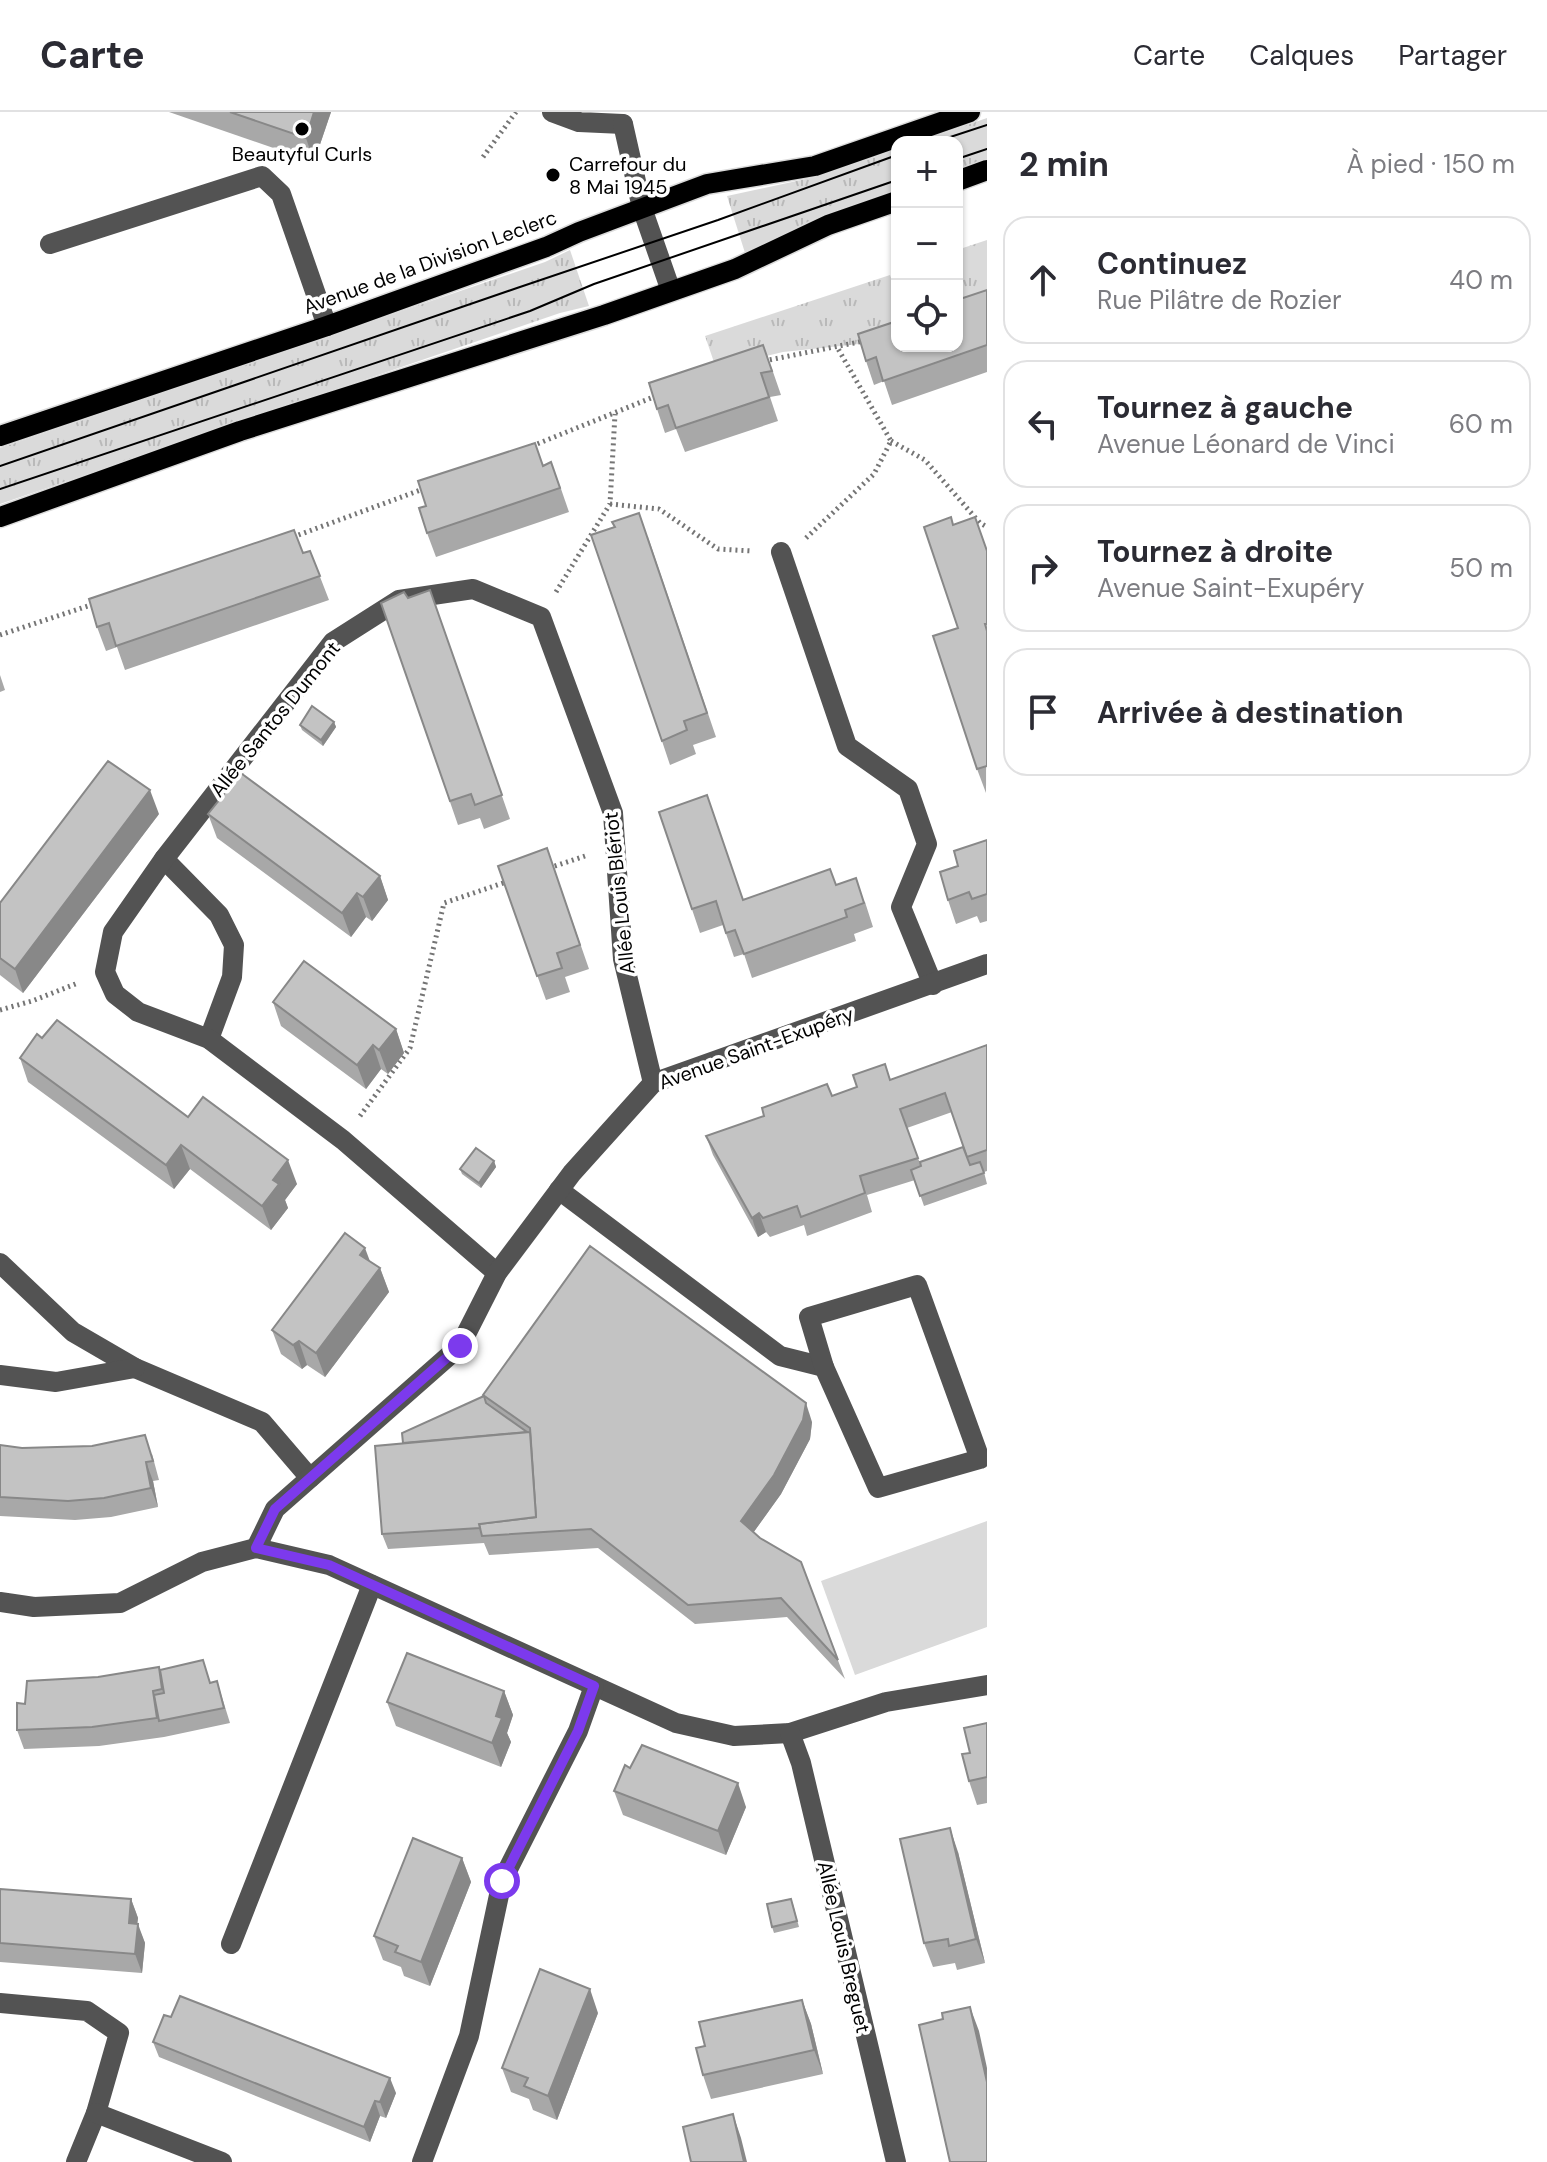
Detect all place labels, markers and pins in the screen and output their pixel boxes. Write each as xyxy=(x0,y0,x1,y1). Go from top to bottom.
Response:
marker: Beautyful Curls xyxy=(293,120,311,138)
place label: Beautyful Curls xyxy=(232,141,372,167)
place label: Carrefour du 8 Mai 1945 xyxy=(569,151,686,200)
marker: Carrefour du 8 Mai 1945 xyxy=(544,166,562,184)

